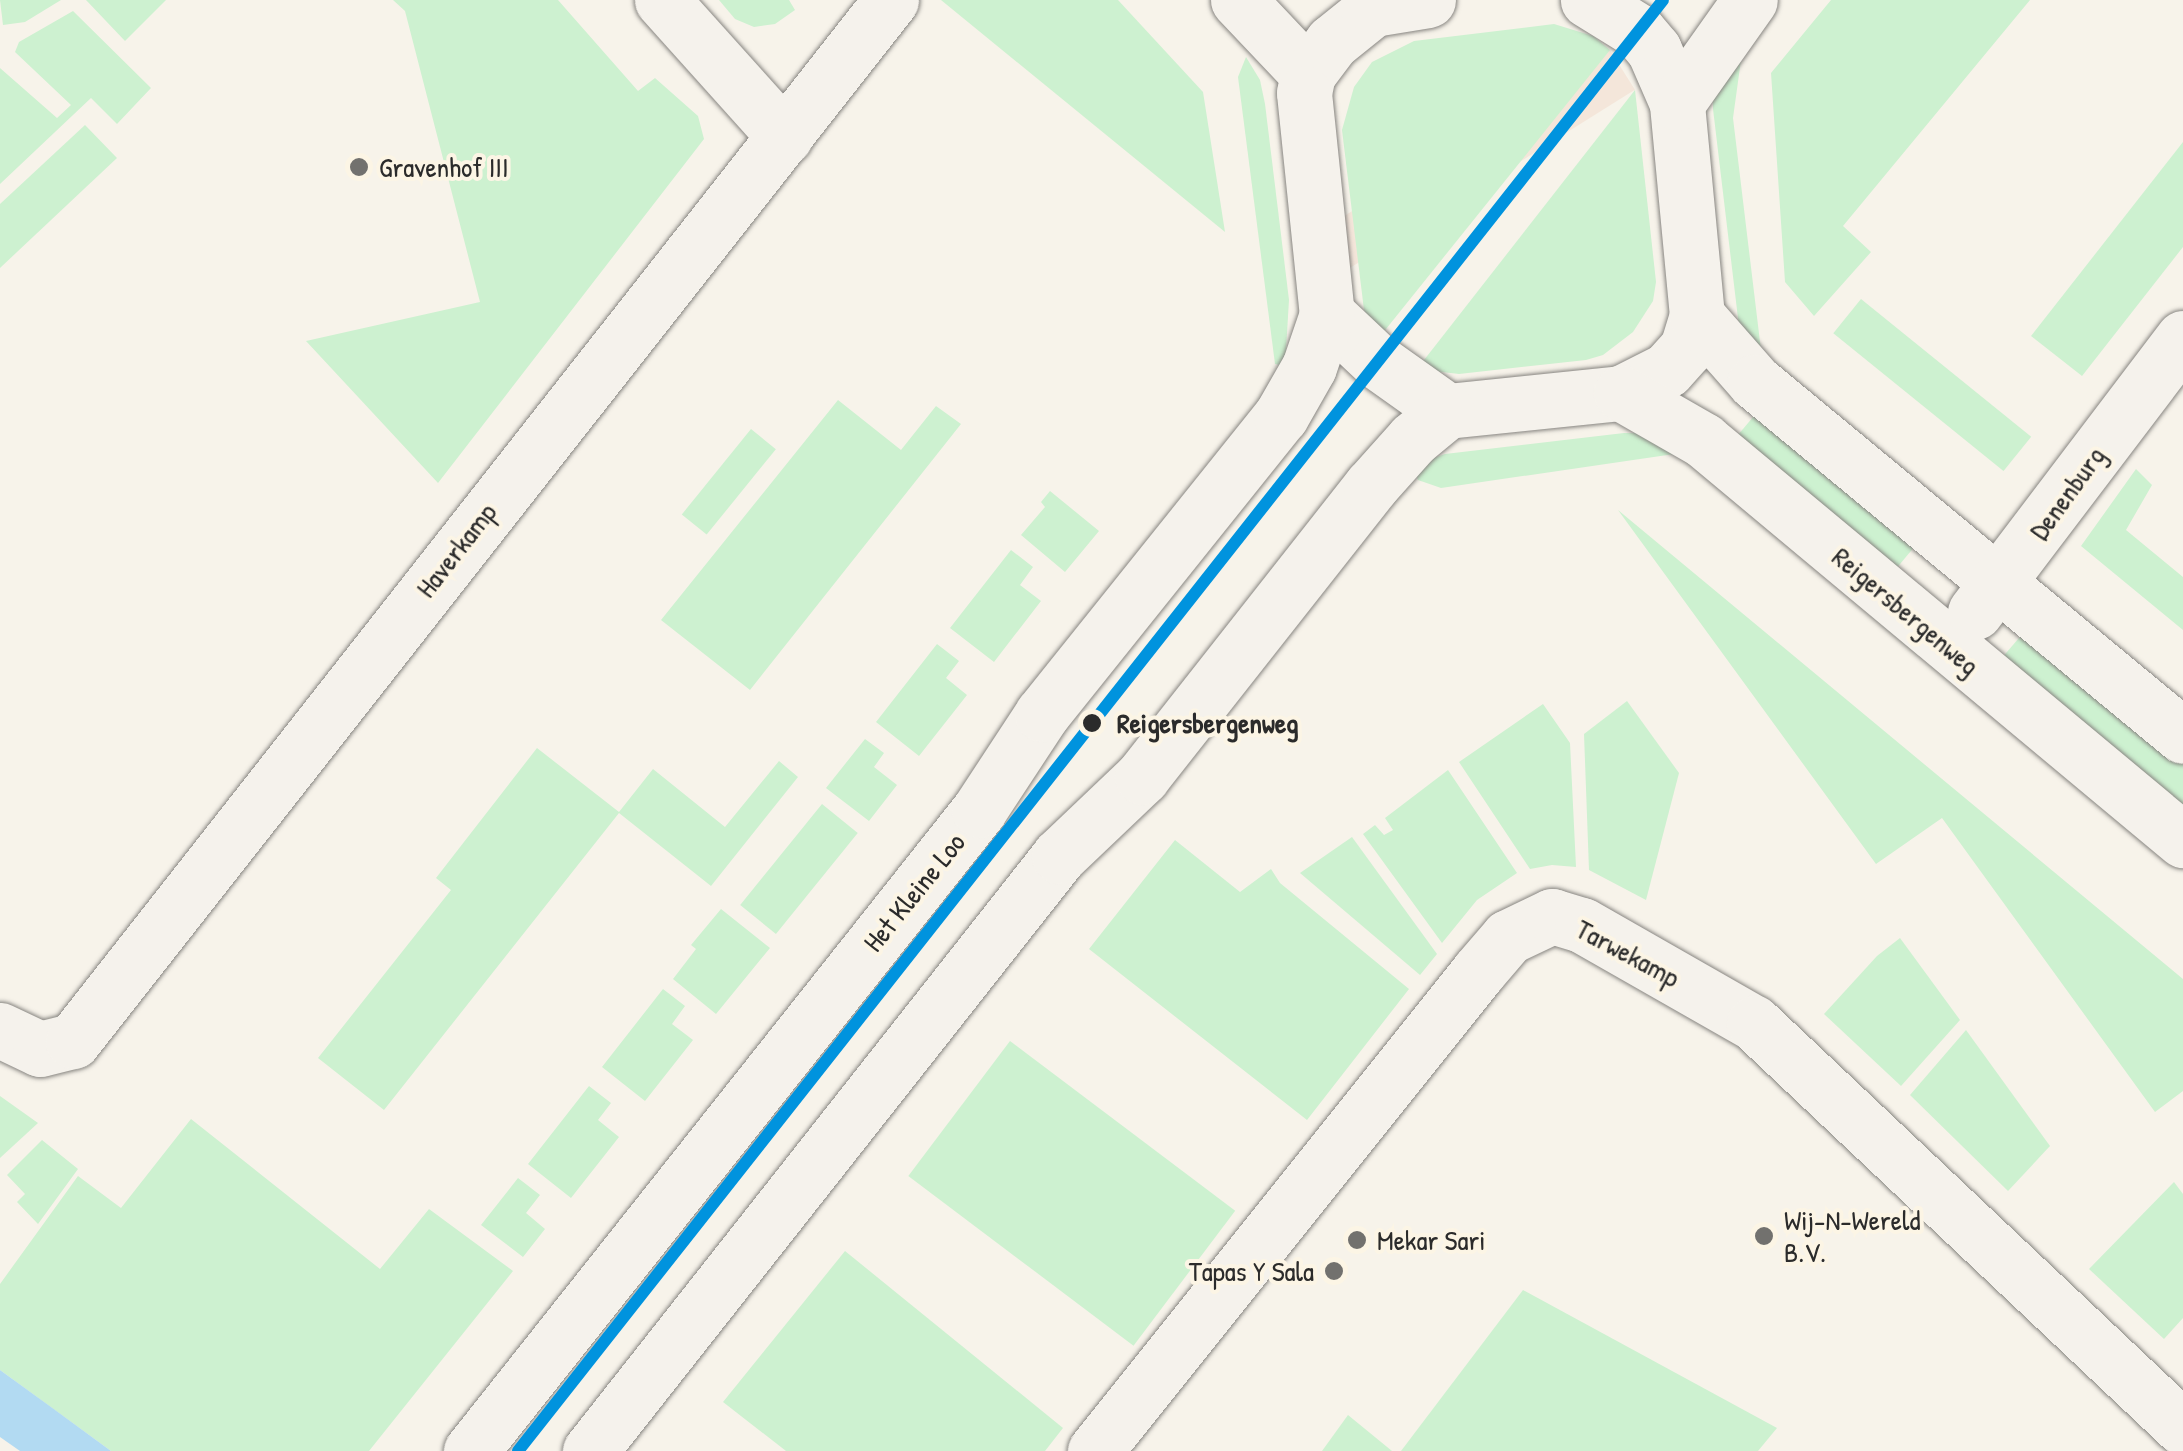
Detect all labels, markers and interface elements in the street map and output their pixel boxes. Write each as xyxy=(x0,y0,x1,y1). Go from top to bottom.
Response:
place label: Gravenhof III xyxy=(379,150,508,184)
marker: Gravenhof III xyxy=(348,156,370,178)
street label: Denenburg xyxy=(2022,440,2112,546)
street label: Haverkamp xyxy=(409,496,503,604)
street label: Reigersbergenweg xyxy=(1826,540,1986,682)
place label: Reigersbergenweg xyxy=(1117,706,1299,740)
marker: Reigersbergenweg xyxy=(1076,707,1108,739)
street label: Het Kleine Loo xyxy=(856,826,972,958)
street label: Tarwekamp xyxy=(1570,912,1686,994)
place label: Wij-N-Wereld B.V. xyxy=(1784,1203,1920,1269)
place label: Mekar Sari xyxy=(1377,1223,1485,1257)
marker: Wij-N-Wereld B.V. xyxy=(1753,1225,1775,1247)
marker: Mekar Sari xyxy=(1346,1229,1368,1251)
place label: Tapas Y Sala xyxy=(1189,1254,1314,1288)
marker: Tapas Y Sala xyxy=(1323,1260,1345,1282)

